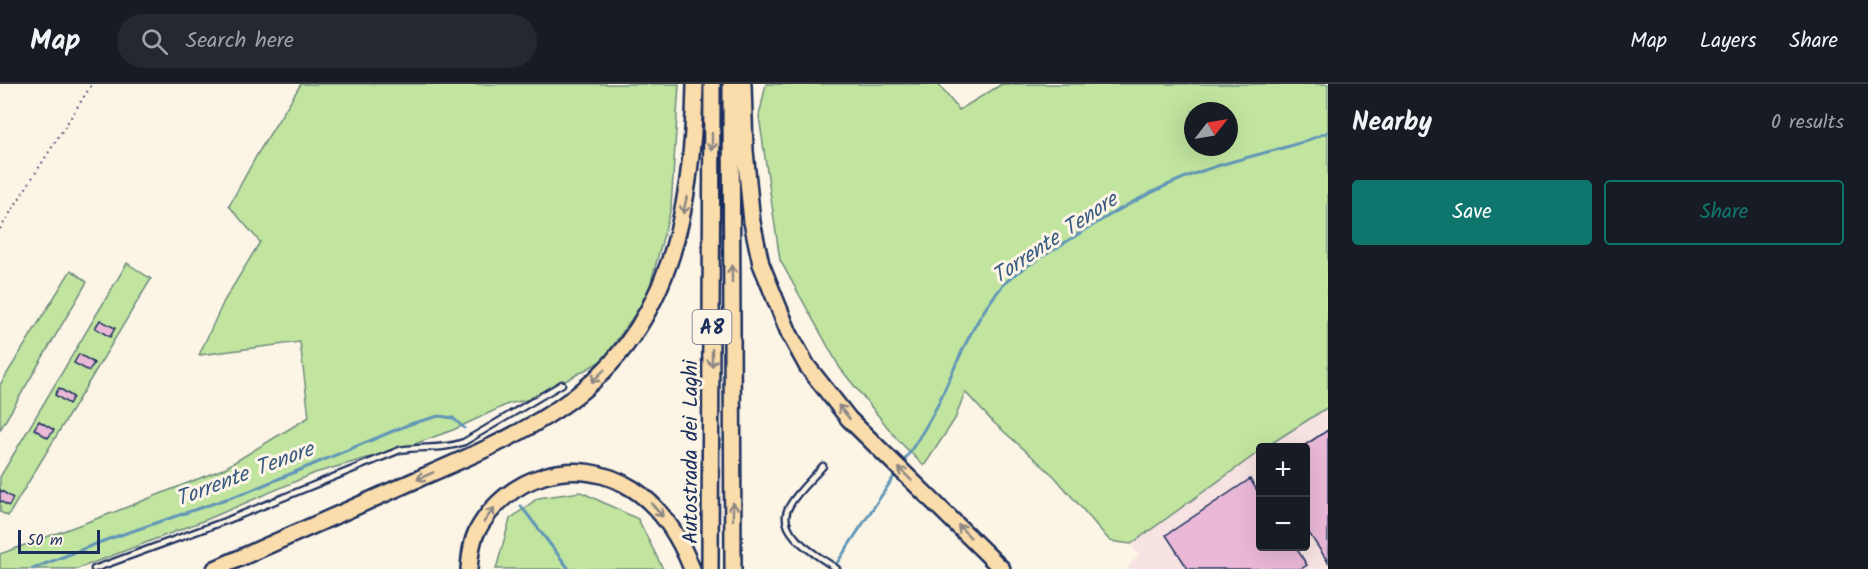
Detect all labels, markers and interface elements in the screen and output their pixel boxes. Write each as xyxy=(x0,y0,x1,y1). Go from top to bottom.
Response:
search box xyxy=(117,14,537,68)
text: Map xyxy=(30,19,81,64)
text: Search here xyxy=(186,24,294,59)
icon: search xyxy=(138,25,171,58)
text: Map xyxy=(1630,25,1667,58)
text: Layers xyxy=(1700,25,1756,58)
text: Share xyxy=(1789,25,1838,58)
north arrow xyxy=(1184,102,1238,156)
text: Nearby xyxy=(1352,102,1432,144)
text: 0 results xyxy=(1771,107,1844,139)
one-way arrow xyxy=(706,132,718,152)
button: Save xyxy=(1352,180,1592,245)
button: Share xyxy=(1604,180,1844,245)
water label: Torrente Tenore xyxy=(985,183,1127,294)
one-way arrow xyxy=(679,195,690,214)
one-way arrow xyxy=(726,264,738,284)
road number: A8 xyxy=(692,310,732,344)
one-way arrow xyxy=(706,348,717,368)
street label: Autostrada dei Laghi xyxy=(675,359,708,544)
one-way arrow xyxy=(591,368,606,382)
one-way arrow xyxy=(837,405,851,420)
water label: Torrente Tenore xyxy=(171,432,321,518)
map controls xyxy=(1256,443,1310,551)
button: + xyxy=(1256,443,1310,497)
one-way arrow xyxy=(898,467,912,482)
one-way arrow xyxy=(417,471,435,482)
button: − xyxy=(1256,497,1310,551)
one-way arrow xyxy=(727,501,739,521)
one-way arrow xyxy=(650,502,664,517)
one-way arrow xyxy=(482,508,495,524)
one-way arrow xyxy=(957,524,972,539)
scale bar xyxy=(18,527,100,554)
text: 50 m xyxy=(27,528,63,553)

